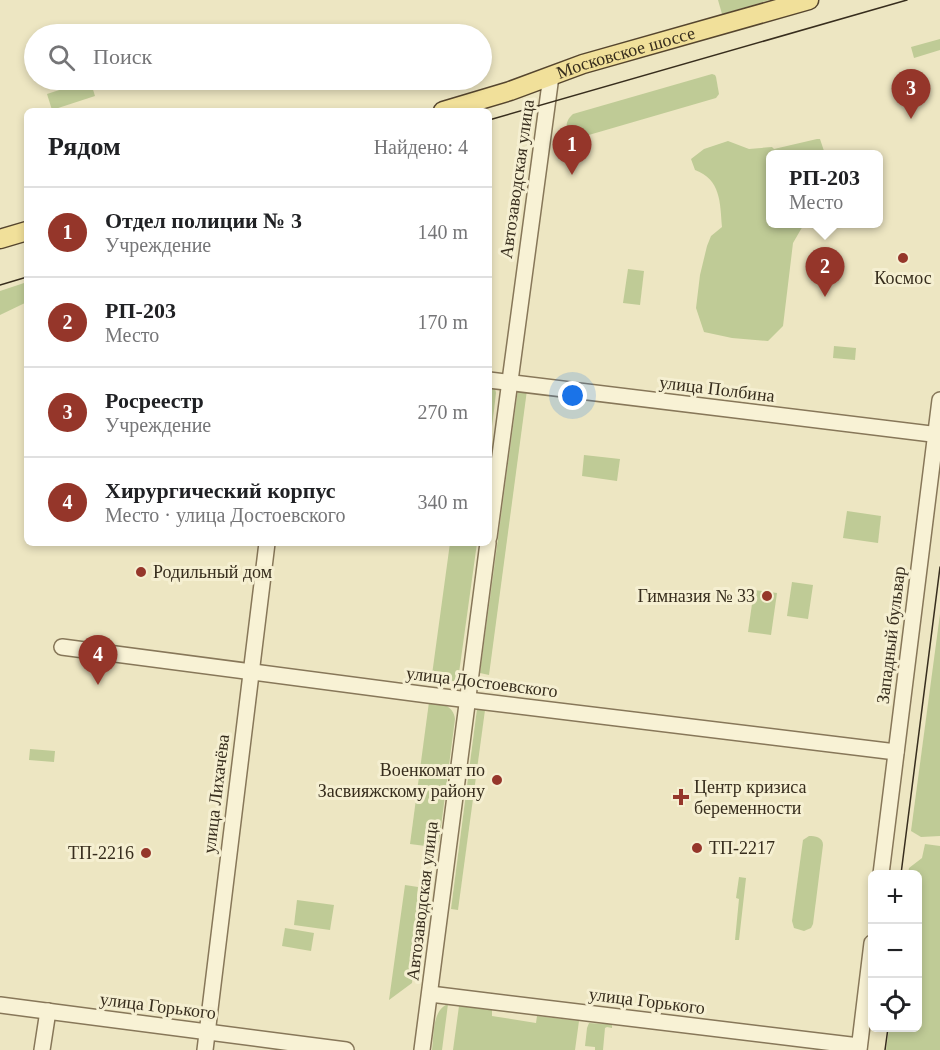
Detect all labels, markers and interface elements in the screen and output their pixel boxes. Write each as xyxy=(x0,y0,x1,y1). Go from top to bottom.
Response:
street label: Московское шоссе xyxy=(554,23,697,83)
search box xyxy=(24,24,492,90)
icon: search xyxy=(45,41,78,74)
text: Поиск xyxy=(93,44,152,69)
pin: 3 xyxy=(892,70,930,119)
street label: Автозаводская улица xyxy=(496,98,538,260)
pin: 1 xyxy=(552,126,592,175)
text: Рядом xyxy=(48,132,121,161)
text: Найдено: 4 xyxy=(374,136,468,158)
popup xyxy=(766,150,883,228)
text: РП-203 xyxy=(789,165,860,190)
text: Место xyxy=(789,191,843,213)
text: Отдел полиции № 3 xyxy=(105,208,302,233)
text: 1 xyxy=(63,221,73,243)
text: 140 m xyxy=(417,221,468,243)
text: Учреждение xyxy=(105,234,211,256)
pin: 2 xyxy=(806,248,844,297)
marker: Космос xyxy=(896,251,910,265)
place label: Космос xyxy=(874,268,932,288)
text: РП-203 xyxy=(105,298,176,323)
text: 2 xyxy=(63,311,73,333)
text: 170 m xyxy=(417,311,468,333)
text: Место xyxy=(105,324,159,346)
street label: улица Полбина xyxy=(658,372,776,406)
your location xyxy=(558,381,587,410)
text: Росреестр xyxy=(105,388,204,413)
text: 3 xyxy=(63,401,73,423)
text: 270 m xyxy=(417,401,468,423)
text: Учреждение xyxy=(105,414,211,436)
text: Хирургический корпус xyxy=(105,478,336,503)
text: 4 xyxy=(63,491,73,513)
text: 340 m xyxy=(417,491,468,513)
text: Место · улица Достоевского xyxy=(105,504,346,526)
place label: Родильный дом xyxy=(153,562,272,582)
marker: Родильный дом xyxy=(134,565,148,579)
street label: Западный бульвар xyxy=(873,565,909,705)
place label: Гимназия № 33 xyxy=(637,586,755,606)
marker: Гимназия № 33 xyxy=(760,589,774,603)
pin: 4 xyxy=(78,636,118,685)
street label: улица Достоевского xyxy=(405,663,559,701)
street label: улица Лихачёва xyxy=(199,733,233,855)
place label: Военкомат по Засвияжскому району xyxy=(318,760,485,801)
marker: Военкомат по Засвияжскому району xyxy=(490,773,504,787)
place label: Центр кризиса беременности xyxy=(694,777,807,818)
marker: Центр кризиса беременности xyxy=(672,788,690,806)
street label: Автозаводская улица xyxy=(402,820,442,982)
place label: ТП-2217 xyxy=(709,838,775,858)
marker: ТП-2217 xyxy=(690,841,704,855)
place label: ТП-2216 xyxy=(68,843,134,863)
marker: ТП-2216 xyxy=(139,846,153,860)
map controls xyxy=(868,870,922,1032)
button: + xyxy=(868,870,922,924)
button: − xyxy=(868,924,922,978)
button: locate xyxy=(868,978,922,1032)
street label: улица Горького xyxy=(588,984,706,1018)
street label: улица Горького xyxy=(99,989,217,1023)

